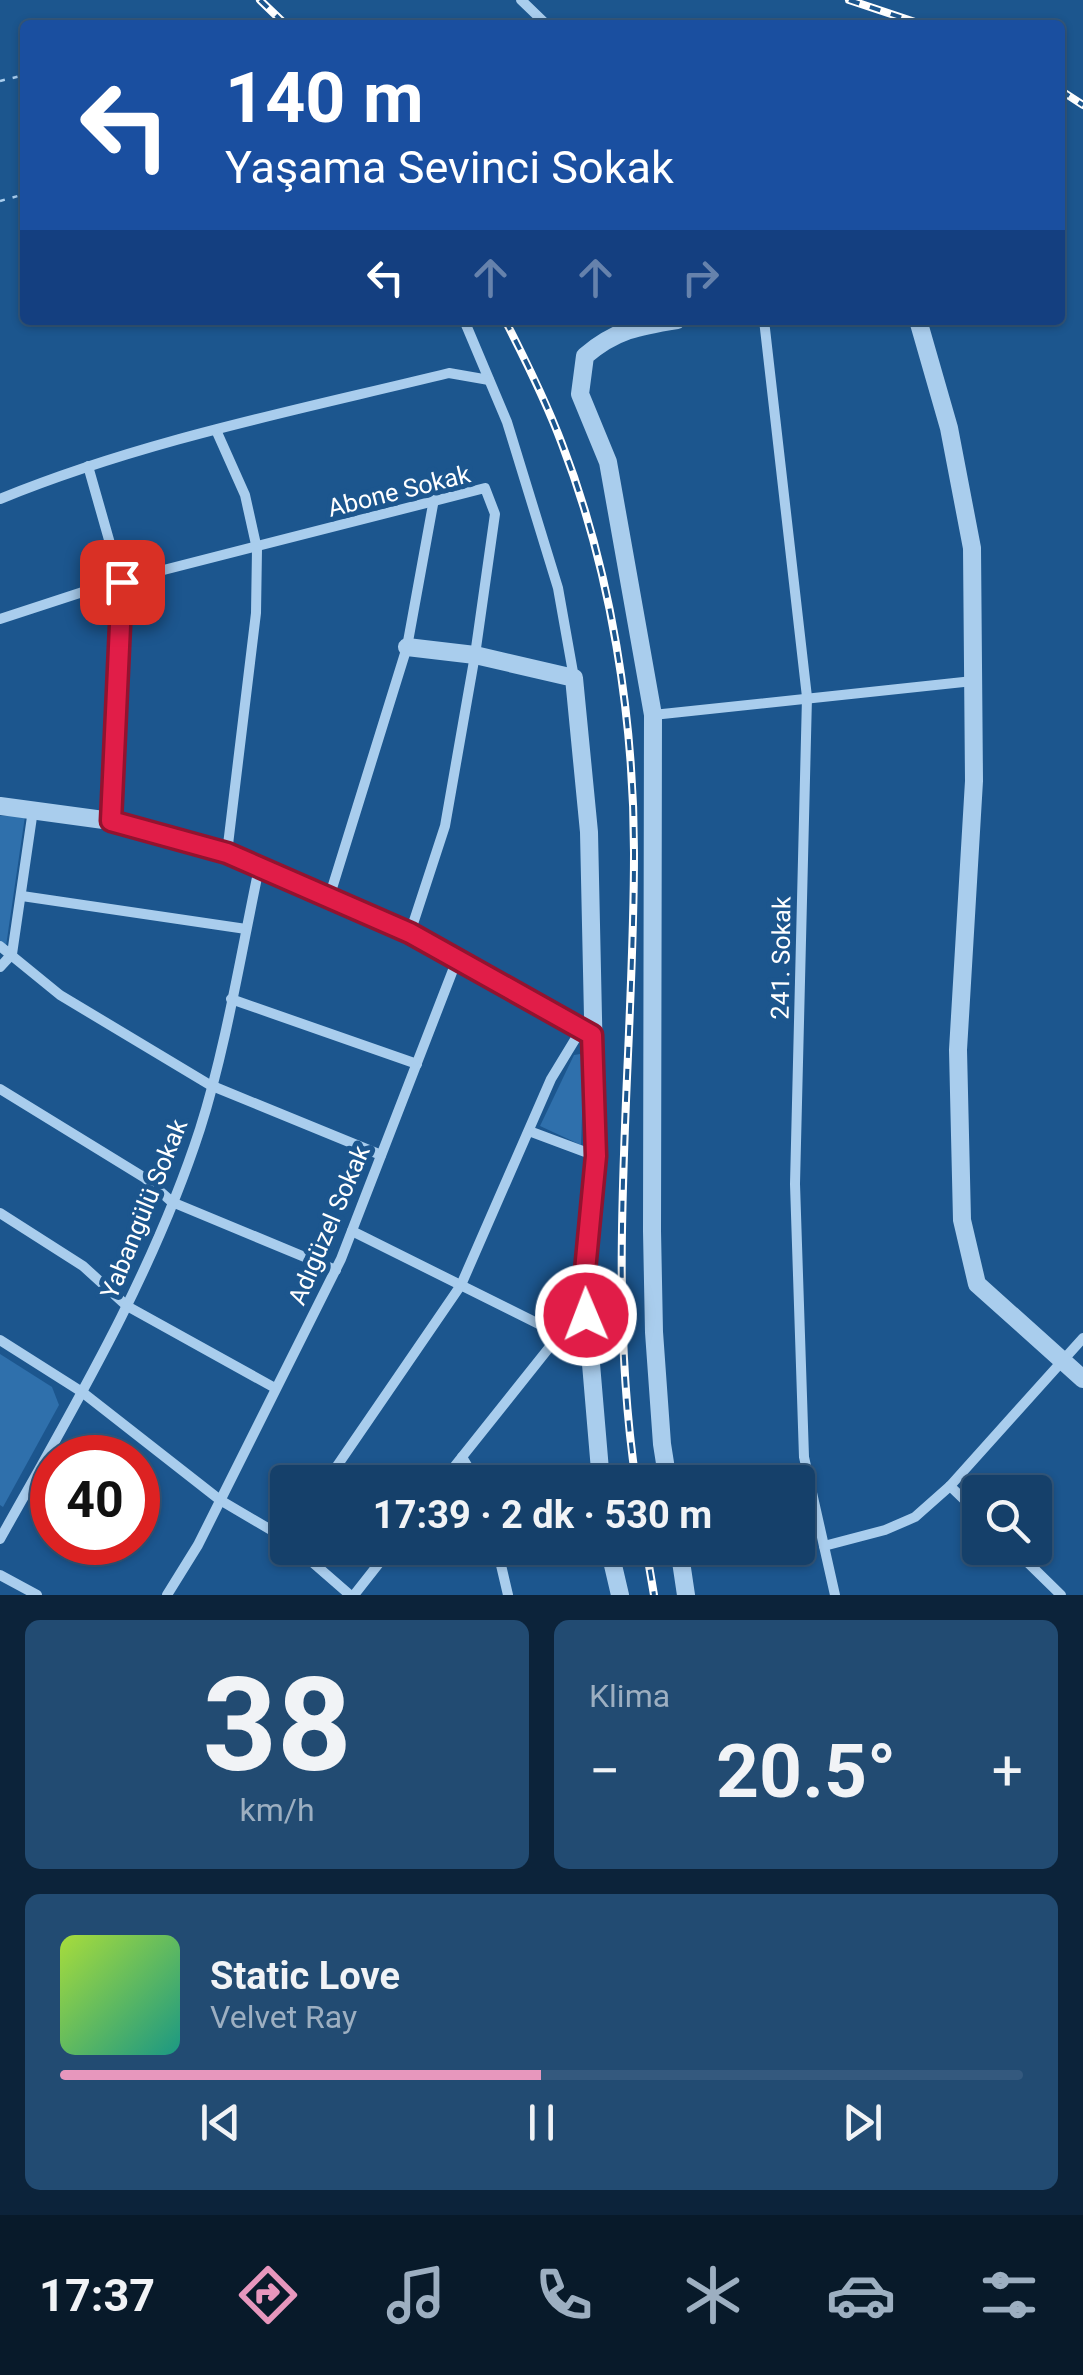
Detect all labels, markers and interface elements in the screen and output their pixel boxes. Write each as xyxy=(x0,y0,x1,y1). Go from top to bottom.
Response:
text: 140 m xyxy=(225,57,424,139)
icon: left xyxy=(60,60,190,190)
text: Yaşama Sevinci Sokak xyxy=(225,141,674,194)
icon: left xyxy=(358,250,413,305)
icon: ahead xyxy=(463,250,518,305)
icon: ahead xyxy=(568,250,623,305)
icon: right xyxy=(673,250,728,305)
street label: Abone Sokak xyxy=(325,459,474,523)
pin xyxy=(80,540,165,625)
icon: arrive xyxy=(95,555,150,610)
street label: 241. Sokak xyxy=(765,896,797,1020)
street label: Yabangülü Sokak xyxy=(95,1115,193,1303)
street label: Adıgüzel Sokak xyxy=(282,1141,376,1309)
position arrow xyxy=(534,1263,638,1367)
speed limit sign: 40 xyxy=(30,1435,160,1565)
map controls xyxy=(962,1475,1052,1565)
button: search xyxy=(962,1475,1052,1565)
text: 17:39 · 2 dk · 530 m xyxy=(373,1493,712,1537)
text: 38 xyxy=(202,1649,352,1802)
text: Klima xyxy=(589,1677,670,1715)
text: 20.5° xyxy=(716,1727,896,1815)
text: − xyxy=(589,1739,620,1803)
text: + xyxy=(992,1739,1023,1803)
text: km/h xyxy=(239,1791,315,1829)
text: Static Love xyxy=(210,1954,400,1998)
text: Velvet Ray xyxy=(210,1998,357,2036)
icon: previous xyxy=(193,2095,248,2150)
icon: pause xyxy=(514,2095,569,2150)
icon: next xyxy=(835,2095,890,2150)
icon: directions xyxy=(233,2260,303,2330)
icon: music xyxy=(381,2260,451,2330)
icon: phone xyxy=(529,2260,599,2330)
icon: climate xyxy=(678,2260,748,2330)
icon: car xyxy=(826,2260,896,2330)
icon: filters xyxy=(974,2260,1044,2330)
text: 17:37 xyxy=(39,2269,155,2322)

